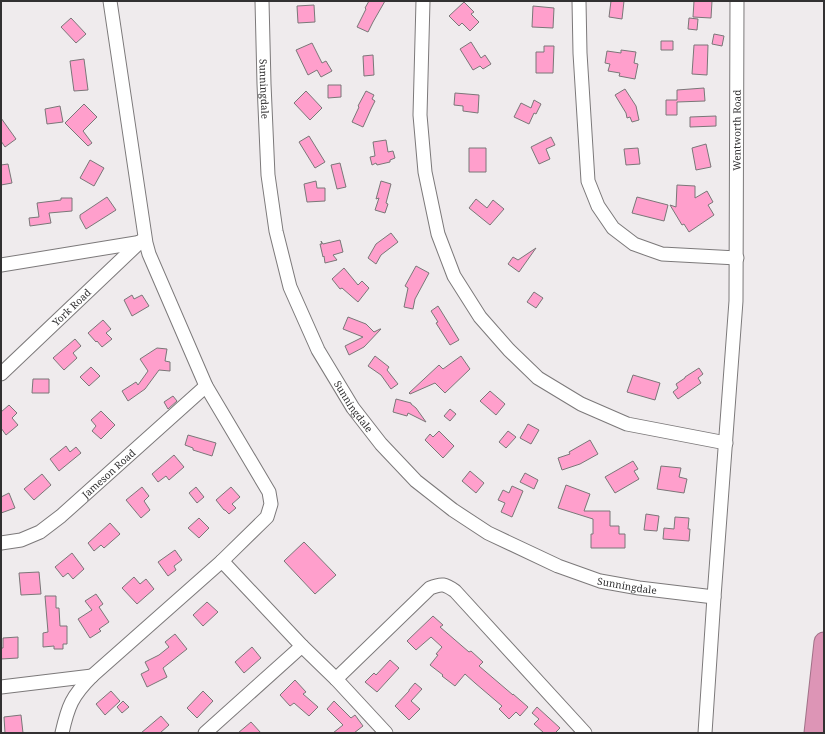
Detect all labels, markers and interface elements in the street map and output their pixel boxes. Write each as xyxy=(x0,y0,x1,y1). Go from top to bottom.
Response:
street label: Sunningdale xyxy=(256,59,273,119)
street label: Wentworth Road xyxy=(729,90,744,171)
street label: York Road xyxy=(48,285,94,330)
street label: Sunningdale xyxy=(331,378,376,435)
street label: Jameson Road xyxy=(78,446,138,502)
street label: Sunningdale xyxy=(596,574,658,597)

